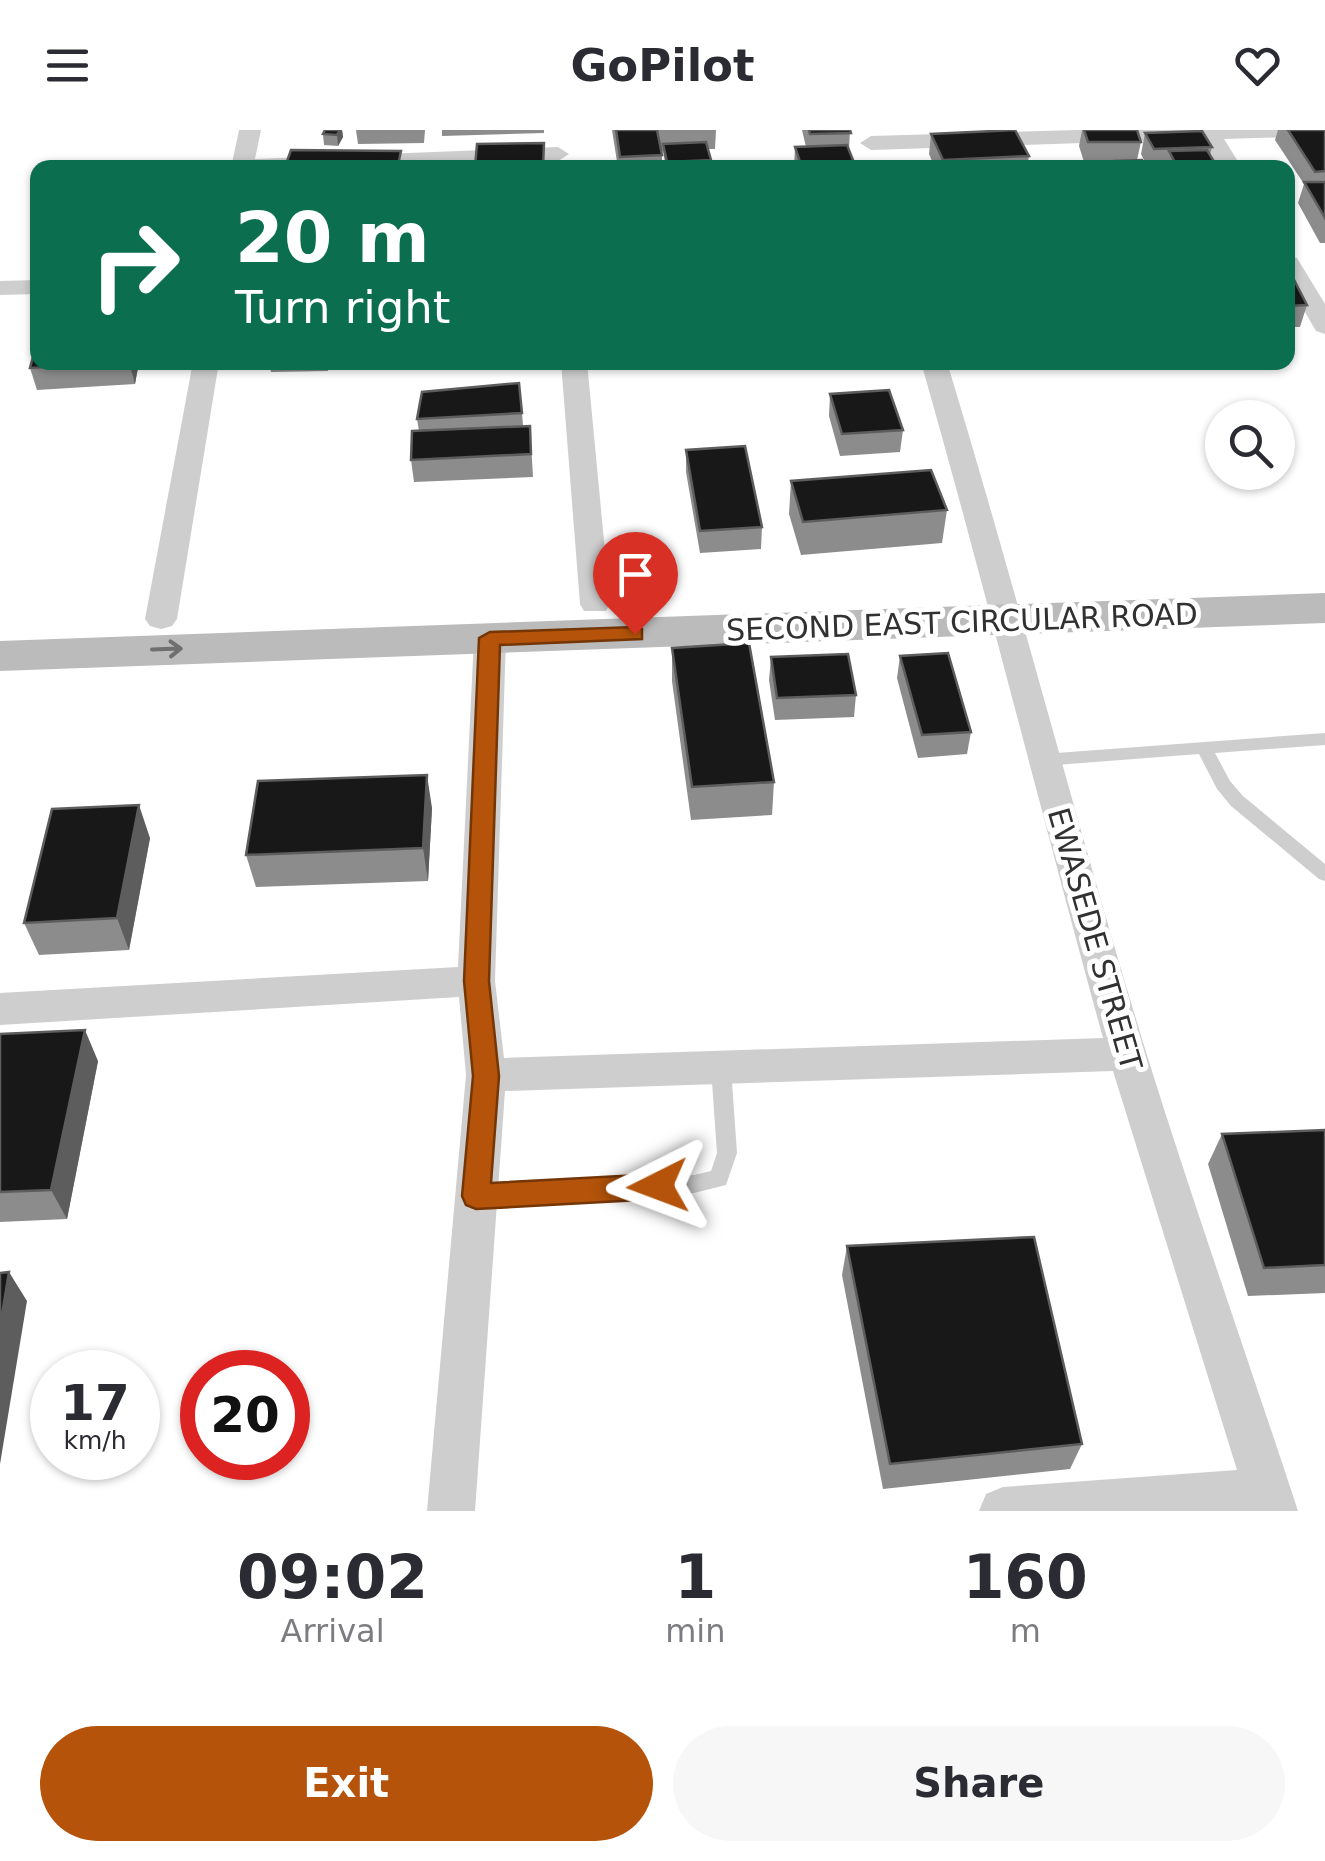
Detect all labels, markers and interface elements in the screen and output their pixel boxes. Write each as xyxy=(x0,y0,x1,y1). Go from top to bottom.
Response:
icon: menu xyxy=(40,38,95,93)
icon: heart xyxy=(1230,38,1285,93)
text: GoPilot xyxy=(570,39,755,92)
text: 20 m xyxy=(235,197,430,279)
icon: right xyxy=(70,200,200,330)
text: Turn right xyxy=(235,281,450,334)
map controls xyxy=(1205,400,1295,490)
button: search xyxy=(1205,400,1295,490)
pin xyxy=(593,532,678,635)
icon: arrive xyxy=(608,547,663,602)
street label: SECOND EAST CIRCULAR ROAD xyxy=(726,596,1198,648)
one-way arrow xyxy=(151,640,183,659)
street label: EWASEDE STREET xyxy=(1041,804,1149,1075)
position arrow xyxy=(606,1134,710,1238)
speed limit sign: 20 xyxy=(180,1350,310,1480)
text: 17 xyxy=(60,1374,130,1432)
text: km/h xyxy=(63,1426,127,1455)
text: 09:02 xyxy=(237,1542,428,1612)
text: 1 xyxy=(674,1542,716,1612)
text: 160 xyxy=(963,1542,1088,1612)
text: Arrival xyxy=(281,1612,385,1650)
text: min xyxy=(665,1612,726,1650)
text: m xyxy=(1010,1612,1041,1650)
button: Exit xyxy=(40,1726,653,1841)
button: Share xyxy=(673,1726,1285,1841)

